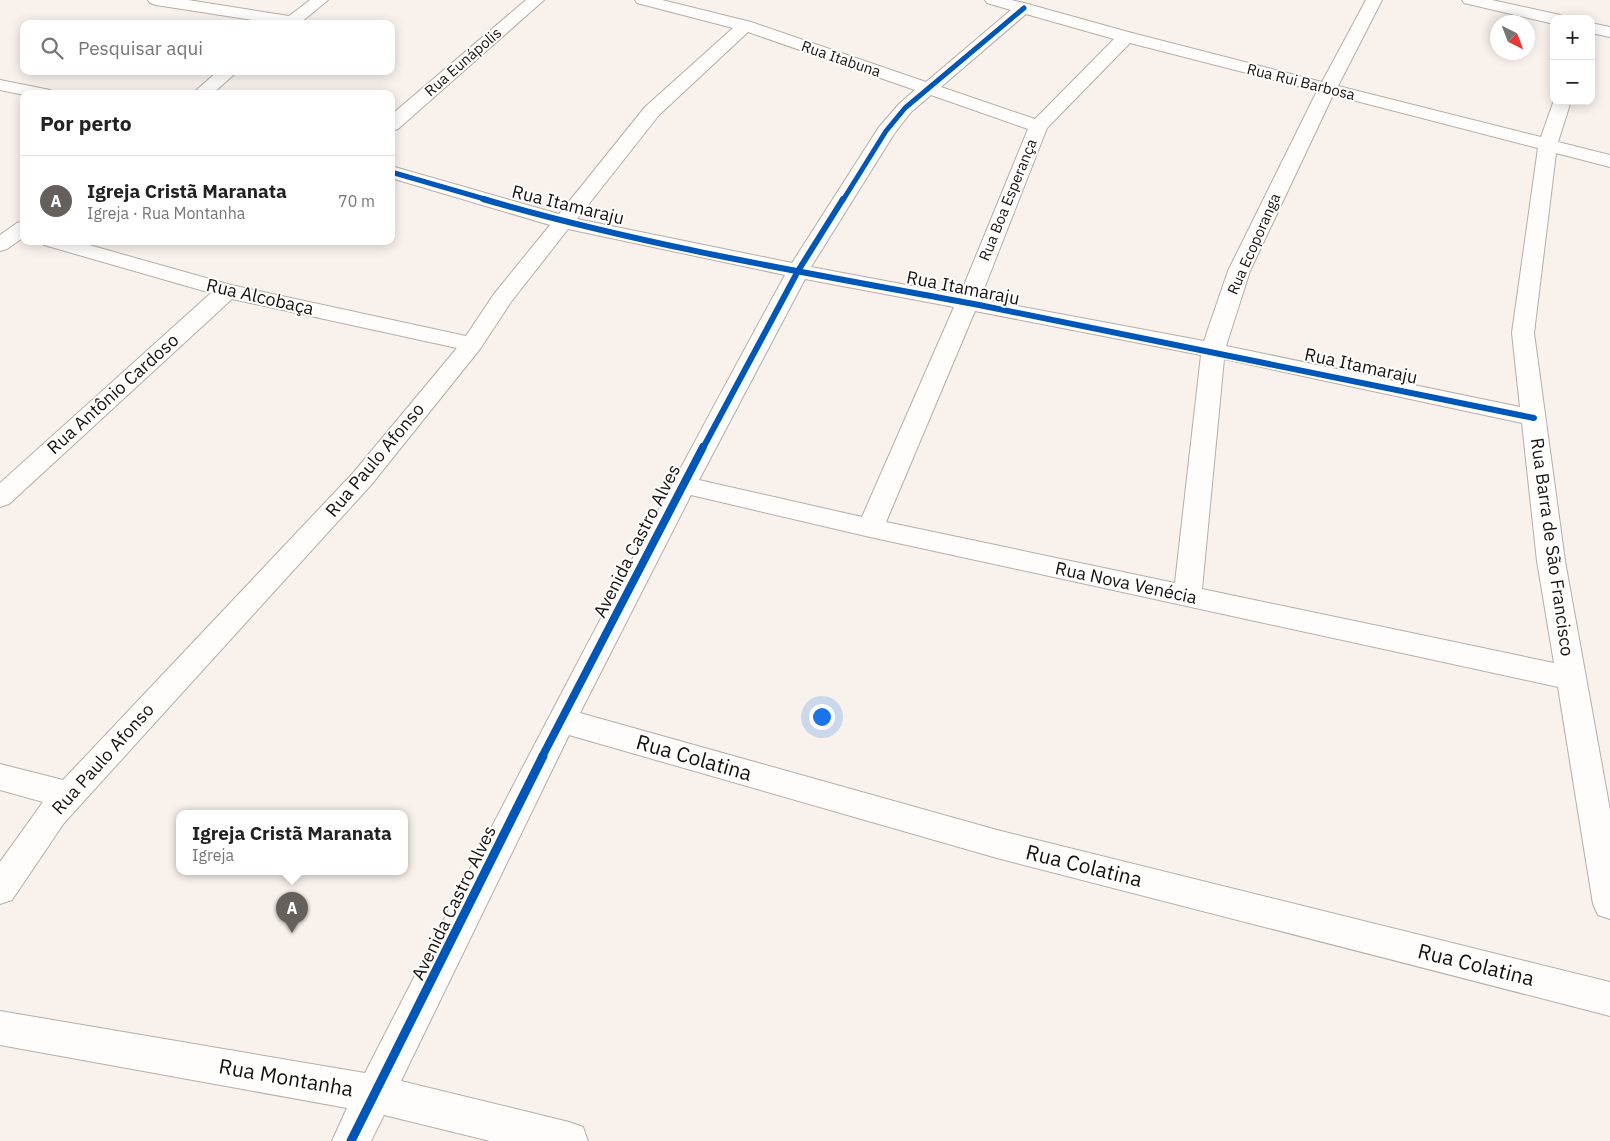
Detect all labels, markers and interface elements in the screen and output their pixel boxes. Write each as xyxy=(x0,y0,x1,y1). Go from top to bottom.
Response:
north arrow xyxy=(1490,15,1535,60)
map controls xyxy=(1550,15,1595,105)
button: + xyxy=(1550,15,1595,60)
search box xyxy=(20,20,395,75)
street label: Rua Eunápolis xyxy=(420,23,505,100)
icon: search xyxy=(38,34,66,62)
text: Pesquisar aqui xyxy=(78,36,203,60)
street label: Rua Itabuna xyxy=(799,36,883,81)
street label: Rua Rui Barbosa xyxy=(1245,59,1357,104)
button: − xyxy=(1550,60,1595,105)
text: Por perto xyxy=(40,109,132,137)
street label: Rua Boa Esperança xyxy=(974,136,1041,264)
text: Igreja Cristã Maranata xyxy=(87,179,287,203)
street label: Rua Itamaraju xyxy=(510,179,627,230)
street label: Rua Ecoporanga xyxy=(1223,190,1284,297)
text: A xyxy=(51,191,61,211)
text: 70 m xyxy=(338,191,375,211)
text: Igreja · Rua Montanha xyxy=(87,203,245,223)
street label: Rua Itamaraju xyxy=(904,265,1022,310)
street label: Rua Alcobaça xyxy=(204,273,317,320)
street label: Rua Antônio Cardoso xyxy=(42,328,183,459)
street label: Rua Itamaraju xyxy=(1303,342,1420,389)
street label: Rua Paulo Afonso xyxy=(320,398,429,521)
street label: Rua Barra de São Francisco xyxy=(1526,436,1579,658)
street label: Avenida Castro Alves xyxy=(588,460,685,621)
street label: Rua Nova Venécia xyxy=(1053,556,1199,609)
street label: Rua Paulo Afonso xyxy=(47,698,159,819)
your location xyxy=(809,704,835,730)
street label: Rua Colatina xyxy=(633,727,755,787)
popup xyxy=(176,810,408,875)
text: Igreja Cristã Maranata xyxy=(192,821,392,845)
street label: Avenida Castro Alves xyxy=(406,822,501,984)
street label: Rua Colatina xyxy=(1023,837,1145,893)
text: Igreja xyxy=(192,845,234,865)
pin: A xyxy=(276,892,308,933)
street label: Rua Colatina xyxy=(1415,936,1537,992)
street label: Rua Montanha xyxy=(217,1051,356,1103)

